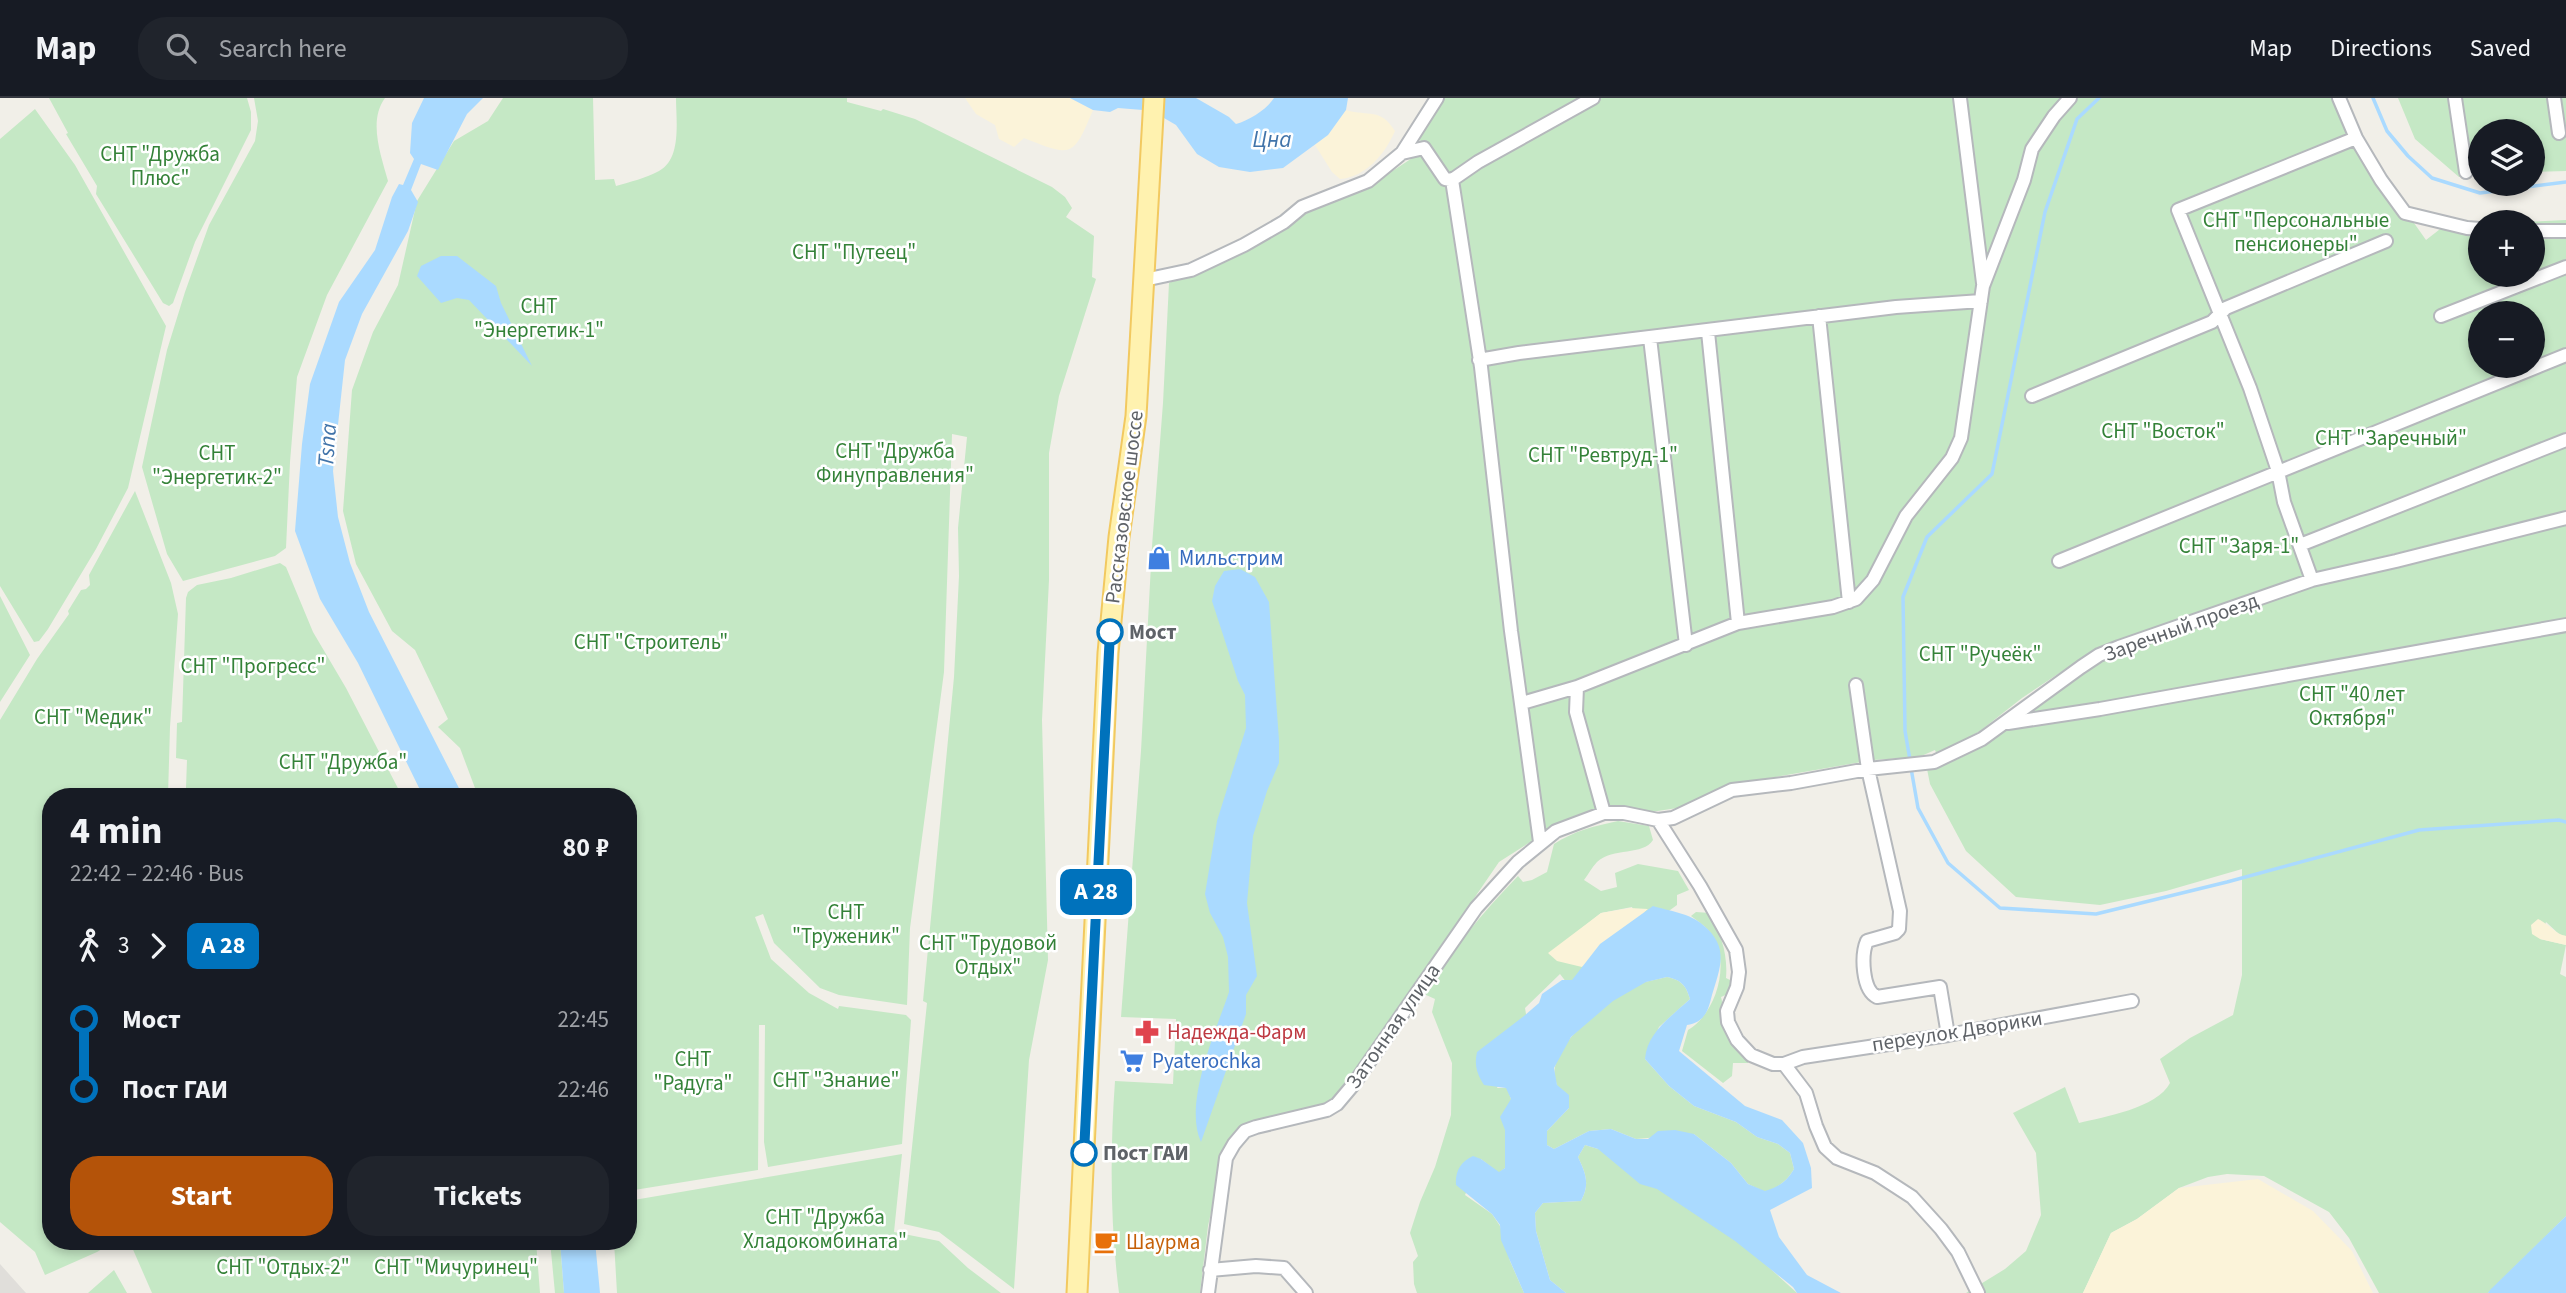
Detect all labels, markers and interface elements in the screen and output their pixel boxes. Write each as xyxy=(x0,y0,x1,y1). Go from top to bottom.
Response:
search box xyxy=(138,17,628,80)
text: Map xyxy=(35,25,96,72)
icon: search xyxy=(162,29,200,67)
text: Search here xyxy=(218,30,347,67)
text: Map xyxy=(2249,31,2292,66)
text: Directions xyxy=(2330,31,2432,66)
text: Saved xyxy=(2470,31,2531,66)
map controls xyxy=(2468,119,2545,378)
button: layers xyxy=(2468,119,2545,196)
water label: Цна xyxy=(1252,123,1292,156)
park label: СНТ "Дружба Плюс" xyxy=(100,139,220,193)
park label: СНТ "Персональные пенсионеры" xyxy=(2203,205,2389,259)
button: + xyxy=(2468,210,2545,287)
park label: СНТ "Путеец" xyxy=(792,237,916,267)
park label: СНТ "Энергетик-1" xyxy=(474,291,604,345)
button: − xyxy=(2468,301,2545,378)
street label: Рассказовское шоссе xyxy=(1097,409,1151,605)
park label: СНТ "Восток" xyxy=(2101,416,2225,446)
water label: Tsna xyxy=(309,422,345,468)
park label: СНТ "Заречный" xyxy=(2315,423,2467,453)
park label: СНТ "Дружба Финуправления" xyxy=(816,436,974,490)
park label: СНТ "Энергетик-2" xyxy=(152,438,282,492)
park label: СНТ "Ревтруд-1" xyxy=(1528,440,1678,470)
park label: СНТ "Заря-1" xyxy=(2179,531,2299,561)
place label: Мильстрим xyxy=(1179,543,1283,573)
shop icon: Мильстрим xyxy=(1145,544,1173,572)
street label: Заречный проезд xyxy=(2099,585,2263,669)
place label: Мост xyxy=(1129,617,1177,647)
marker: Мост xyxy=(1097,619,1123,645)
park label: СНТ "Строитель" xyxy=(574,627,728,657)
park label: СНТ "Ручеёк" xyxy=(1919,639,2041,669)
park label: СНТ "Прогресс" xyxy=(180,651,326,681)
park label: СНТ "40 лет Октября" xyxy=(2299,679,2405,733)
park label: СНТ "Медик" xyxy=(34,702,152,732)
park label: СНТ "Дружба" xyxy=(279,747,407,777)
text: 4 min xyxy=(70,804,162,858)
text: 80 ₽ xyxy=(563,829,609,866)
text: 22:42 – 22:46 · Bus xyxy=(70,857,244,890)
line badge: А 28 xyxy=(1047,869,1145,915)
text: А 28 xyxy=(1074,874,1118,909)
park label: СНТ "Труженик" xyxy=(792,897,900,951)
icon: walk xyxy=(70,927,108,965)
icon: forward xyxy=(139,927,177,965)
text: А 28 xyxy=(201,928,245,963)
park label: СНТ "Трудовой Отдых" xyxy=(919,928,1057,982)
text: 3 xyxy=(118,929,129,962)
street label: Затонная улица xyxy=(1339,957,1447,1095)
text: Мост xyxy=(122,1001,181,1038)
text: 22:45 xyxy=(558,1003,609,1036)
street label: переулок Дворики xyxy=(1870,1003,2044,1059)
place label: Надежда-Фарм xyxy=(1167,1017,1307,1047)
pharmacy icon: Надежда-Фарм xyxy=(1133,1018,1161,1046)
park label: СНТ "Радуга" xyxy=(654,1044,732,1098)
place label: Pyaterochka xyxy=(1152,1046,1261,1076)
supermarket icon: Pyaterochka xyxy=(1118,1047,1146,1075)
park label: СНТ "Знание" xyxy=(772,1065,900,1095)
text: Пост ГАИ xyxy=(122,1071,228,1108)
text: 22:46 xyxy=(558,1073,609,1106)
place label: Пост ГАИ xyxy=(1103,1138,1189,1168)
marker: Пост ГАИ xyxy=(1071,1140,1097,1166)
button: Start xyxy=(70,1156,333,1236)
button: Tickets xyxy=(347,1156,609,1236)
park label: СНТ "Дружба Хладокомбината" xyxy=(743,1202,907,1256)
place label: Шаурма xyxy=(1126,1227,1200,1257)
cafe icon: Шаурма xyxy=(1092,1228,1120,1256)
park label: СНТ "Отдых-2" xyxy=(216,1252,350,1282)
park label: СНТ "Мичуринец" xyxy=(374,1252,538,1282)

